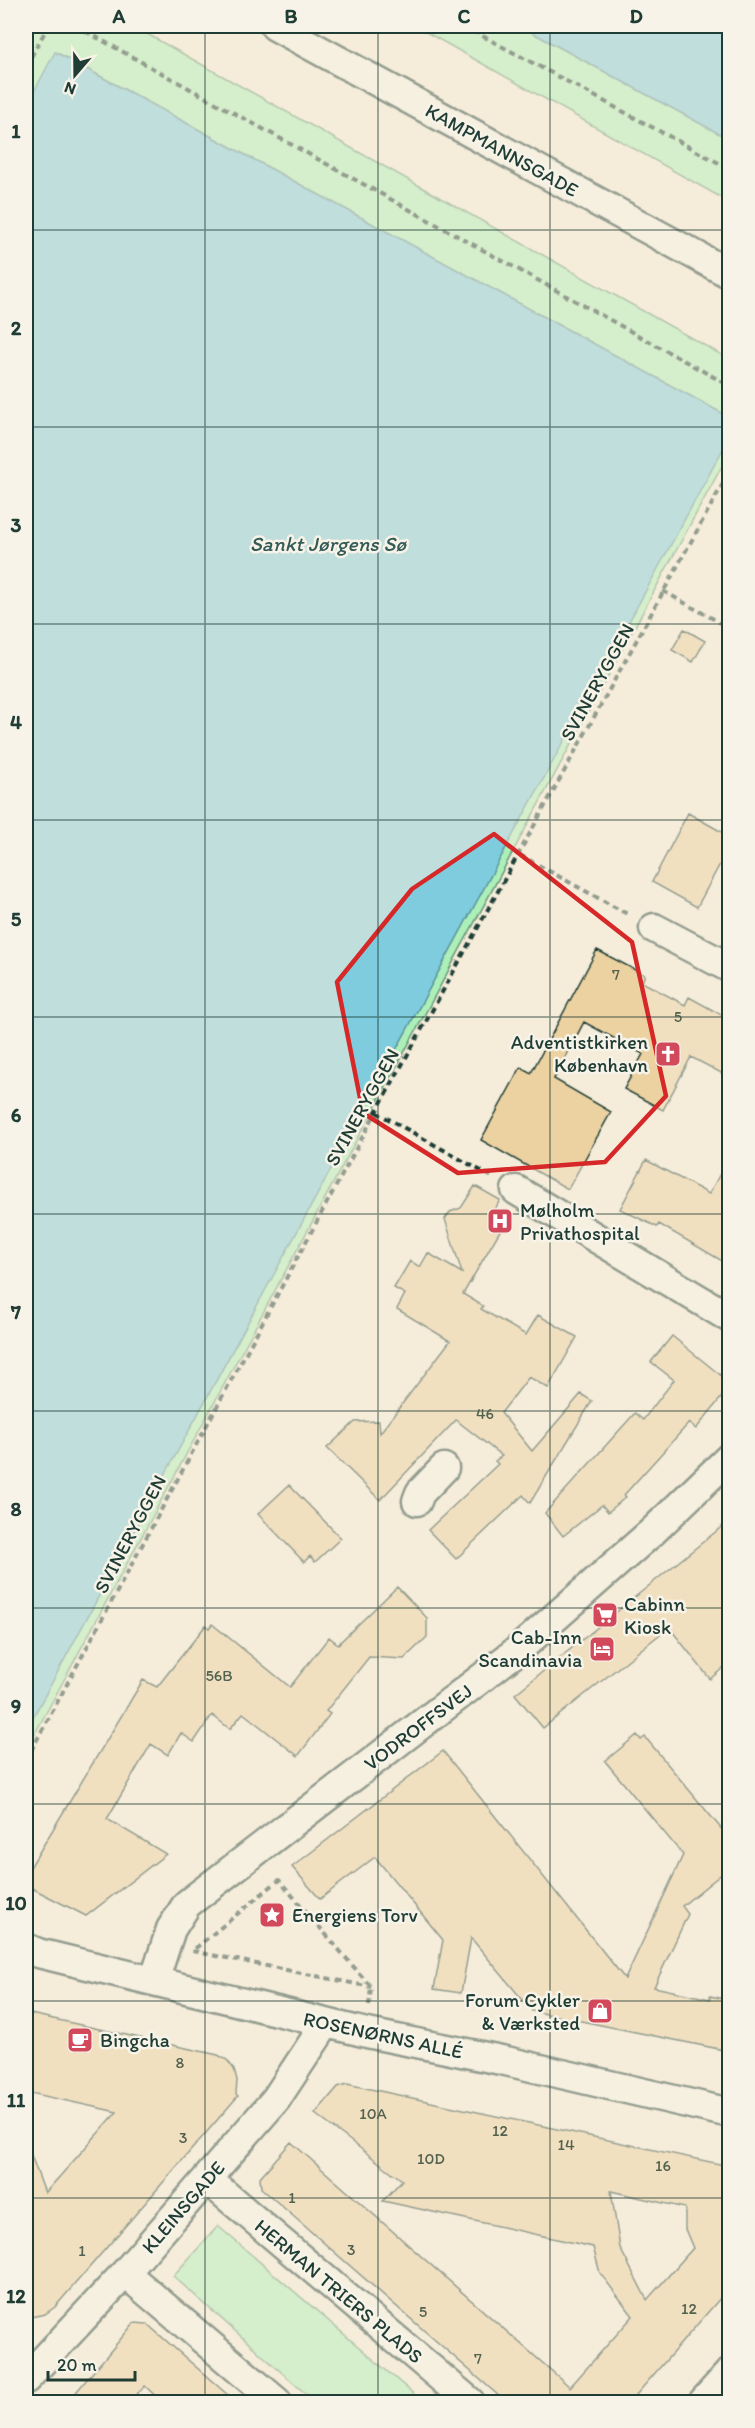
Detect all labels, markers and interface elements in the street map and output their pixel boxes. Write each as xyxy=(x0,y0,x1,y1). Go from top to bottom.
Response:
text: A xyxy=(112,4,126,28)
text: B xyxy=(285,4,298,28)
text: C xyxy=(458,4,471,28)
text: D xyxy=(629,4,643,28)
north arrow xyxy=(45,45,105,105)
text: N xyxy=(62,78,78,99)
street label: KAMPMANNSGADE xyxy=(421,98,583,202)
text: 1 xyxy=(11,119,21,143)
text: 2 xyxy=(11,316,22,340)
text: 3 xyxy=(11,513,22,537)
water label: Sankt Jørgens Sø xyxy=(250,531,407,556)
street label: SVINERYGGEN xyxy=(555,619,639,745)
text: 4 xyxy=(10,710,22,734)
text: 5 xyxy=(11,907,22,931)
house number: 7 xyxy=(612,965,620,984)
house number: 5 xyxy=(674,1007,682,1026)
place label: Adventistkirken København xyxy=(511,1030,648,1077)
church icon: Adventistkirken København xyxy=(653,1039,683,1069)
street label: SVINERYGGEN xyxy=(320,1044,404,1170)
text: 6 xyxy=(11,1103,22,1127)
place label: Mølholm Privathospital xyxy=(520,1198,640,1245)
hospital icon: Mølholm Privathospital xyxy=(485,1206,515,1236)
text: 7 xyxy=(10,1300,21,1324)
house number: 46 xyxy=(476,1404,494,1423)
street label: SVINERYGGEN xyxy=(89,1471,171,1597)
text: 8 xyxy=(11,1497,22,1521)
place label: Cabinn Kiosk xyxy=(624,1592,685,1639)
supermarket icon: Cabinn Kiosk xyxy=(590,1600,620,1630)
place label: Cab-Inn Scandinavia xyxy=(478,1625,582,1672)
hotel icon: Cab-Inn Scandinavia xyxy=(587,1634,617,1664)
house number: 56B xyxy=(205,1666,233,1685)
street label: VODROFFSVEJ xyxy=(359,1678,477,1776)
text: 9 xyxy=(11,1694,21,1718)
text: 10 xyxy=(5,1891,27,1915)
place icon: Energiens Torv xyxy=(257,1900,287,1930)
place label: Energiens Torv xyxy=(292,1903,418,1927)
place label: Forum Cykler & Værksted xyxy=(465,1988,580,2035)
shop icon: Forum Cykler & Værksted xyxy=(585,1996,615,2026)
street label: ROSENØRNS ALLÉ xyxy=(301,2006,465,2064)
cafe icon: Bingcha xyxy=(65,2025,95,2055)
place label: Bingcha xyxy=(100,2028,170,2052)
house number: 8 xyxy=(176,2053,185,2072)
text: 11 xyxy=(7,2088,26,2112)
house number: 10A xyxy=(359,2104,387,2123)
house number: 12 xyxy=(492,2121,509,2140)
house number: 3 xyxy=(179,2128,188,2147)
house number: 14 xyxy=(557,2135,575,2154)
house number: 10D xyxy=(417,2149,445,2168)
street label: KLEINSGADE xyxy=(136,2156,230,2258)
house number: 16 xyxy=(655,2156,671,2175)
house number: 1 xyxy=(288,2188,296,2207)
street label: HERMAN TRIERS PLADS xyxy=(250,2214,428,2368)
house number: 3 xyxy=(347,2240,356,2259)
house number: 1 xyxy=(78,2241,86,2260)
text: 12 xyxy=(6,2284,26,2308)
house number: 12 xyxy=(681,2299,698,2318)
house number: 5 xyxy=(419,2302,427,2321)
scale bar xyxy=(48,2344,135,2382)
house number: 7 xyxy=(474,2349,482,2368)
text: 20 m xyxy=(57,2354,97,2376)

